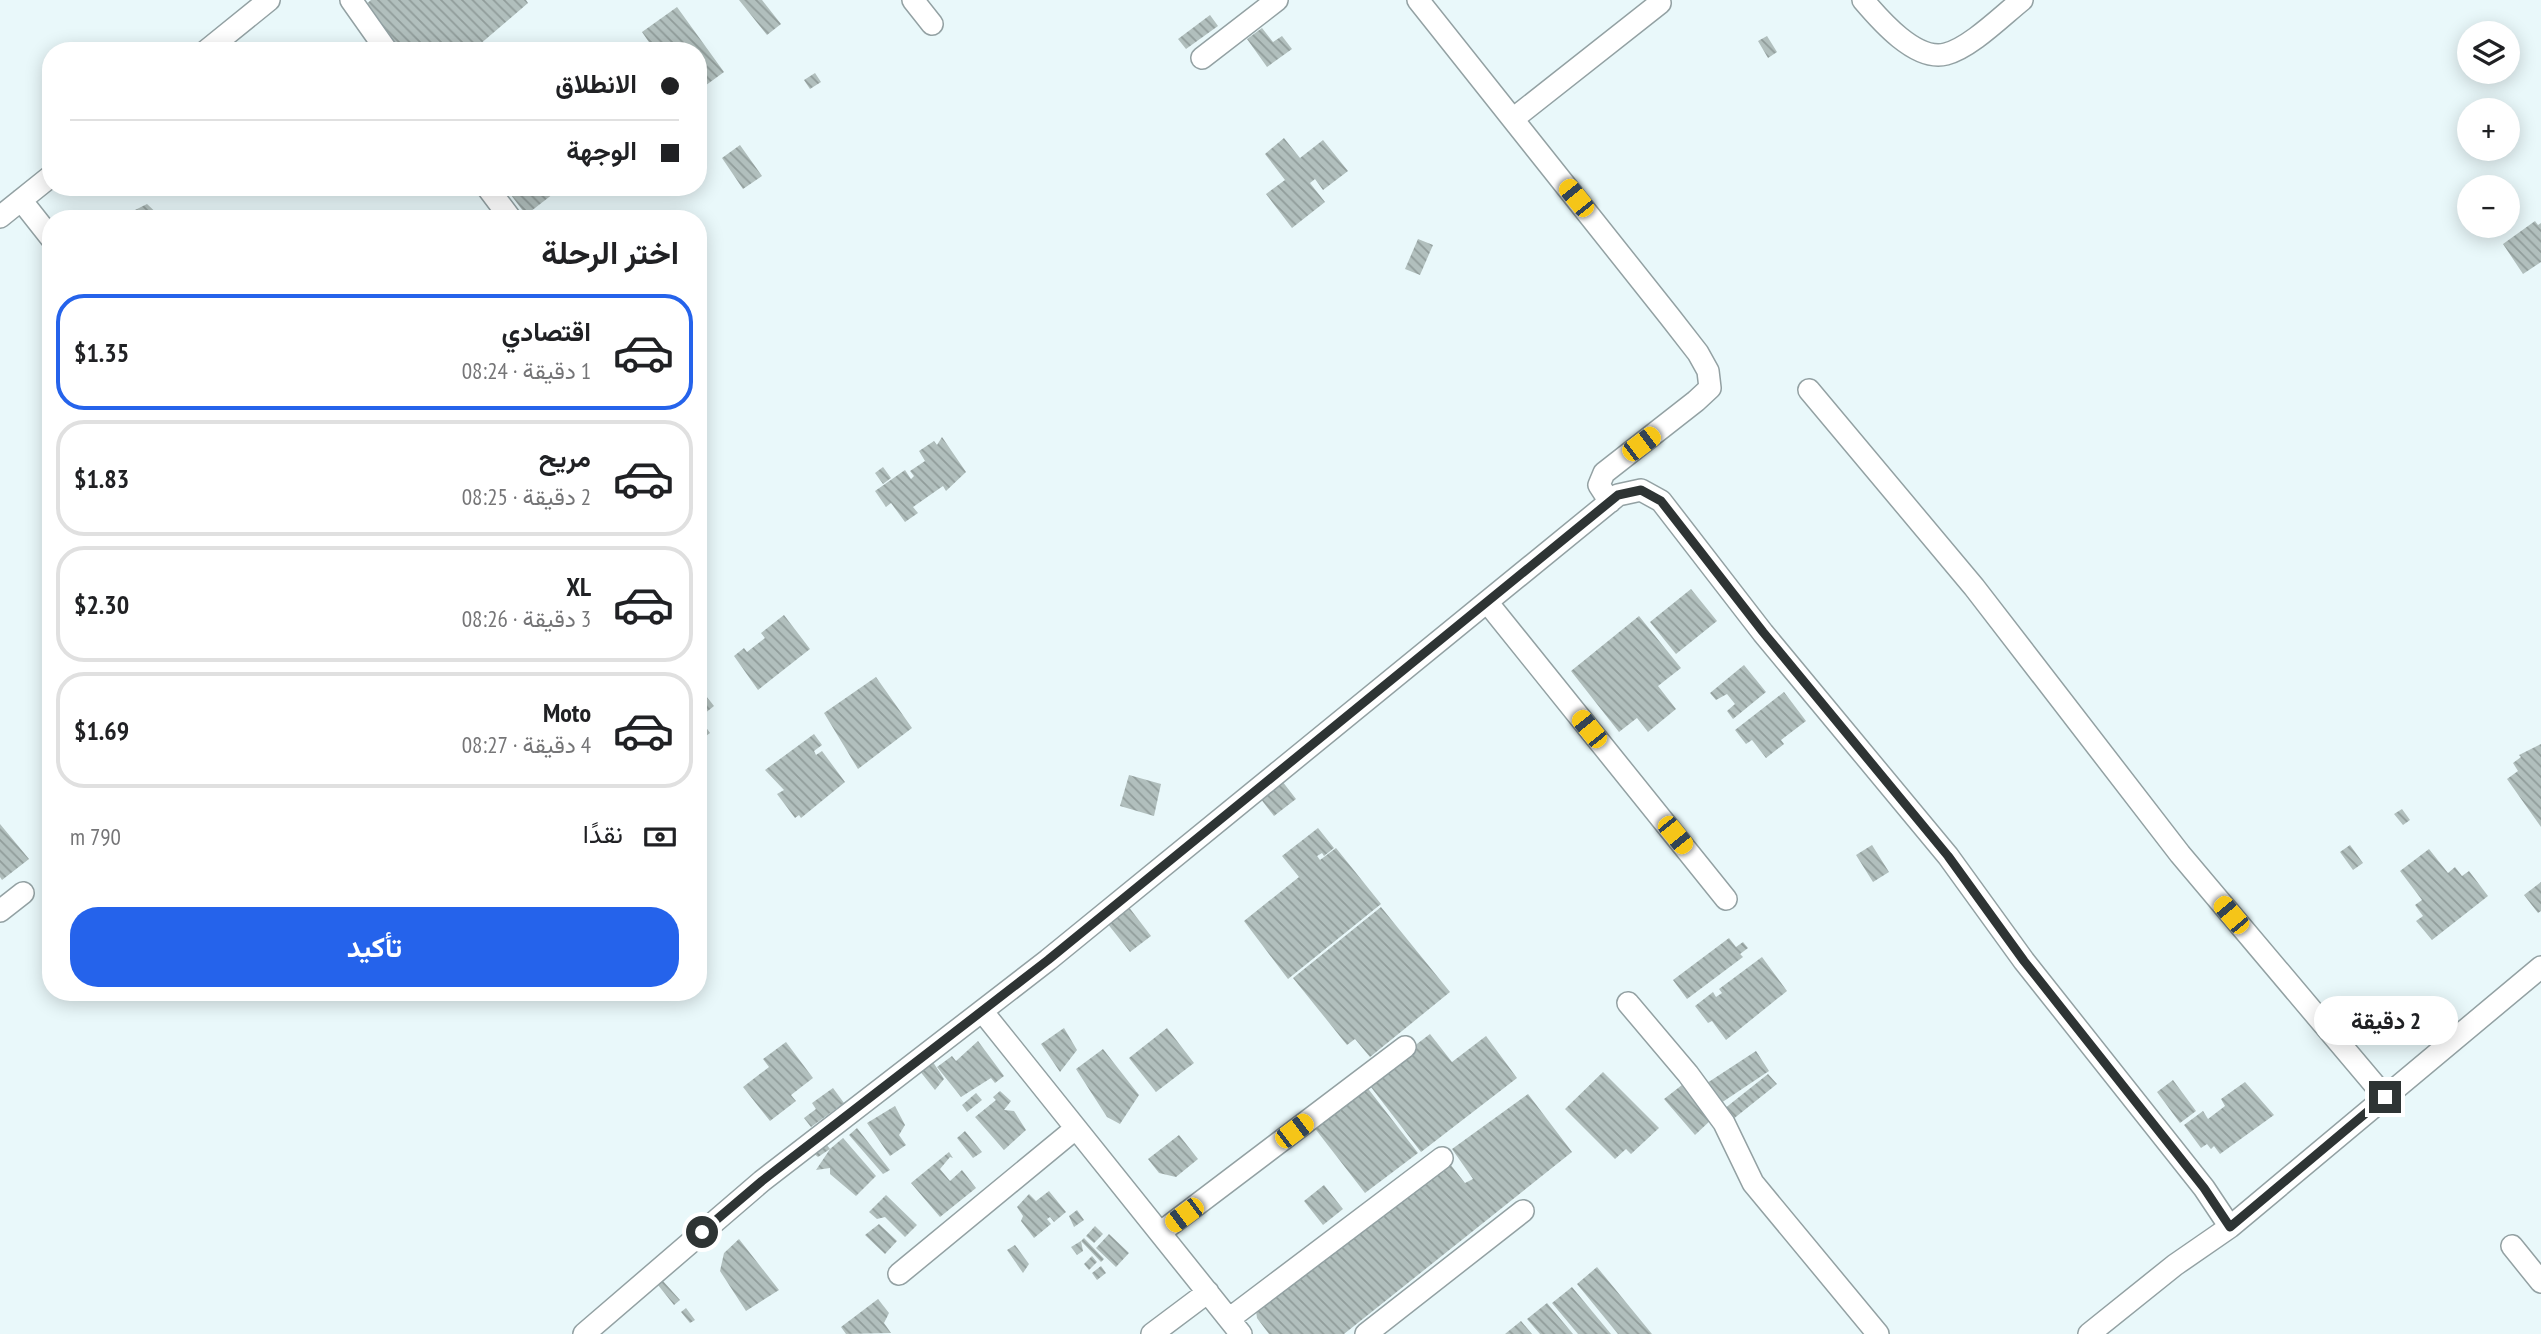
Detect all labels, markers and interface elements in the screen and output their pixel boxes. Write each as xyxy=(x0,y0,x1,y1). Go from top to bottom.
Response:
map controls xyxy=(2457,21,2520,238)
button: layers xyxy=(2457,21,2520,84)
text: الانطلاق xyxy=(555,67,637,100)
button: + xyxy=(2457,98,2520,161)
text: الوجهة xyxy=(566,134,637,167)
car xyxy=(1555,175,1598,221)
button: − xyxy=(2457,175,2520,238)
text: اختر الرحلة xyxy=(541,231,679,273)
text: اقتصادي xyxy=(502,315,591,348)
icon: car xyxy=(612,321,675,384)
text: $1.35 xyxy=(74,336,129,369)
text: 1 دقيقة · 08:24 xyxy=(462,356,591,385)
car xyxy=(1618,423,1665,465)
text: مريح xyxy=(539,441,591,474)
icon: car xyxy=(612,447,675,510)
text: $1.83 xyxy=(74,462,129,495)
text: 2 دقيقة · 08:25 xyxy=(462,482,591,511)
text: XL xyxy=(566,570,591,603)
icon: car xyxy=(612,573,675,636)
text: $2.30 xyxy=(74,588,129,621)
text: 3 دقيقة · 08:26 xyxy=(462,604,591,633)
text: Moto xyxy=(543,696,591,729)
icon: car xyxy=(612,699,675,762)
car xyxy=(1568,706,1611,752)
text: $1.69 xyxy=(74,714,129,747)
text: 4 دقيقة · 08:27 xyxy=(462,730,591,759)
car xyxy=(1654,812,1697,858)
text: نقدًا xyxy=(583,817,623,850)
icon: cash xyxy=(641,818,679,856)
text: 790 m xyxy=(70,822,121,851)
car xyxy=(2210,892,2253,938)
button: تأكيد xyxy=(70,907,679,987)
callout: 2 دقيقة xyxy=(2313,996,2457,1044)
text: 2 دقيقة xyxy=(2351,1006,2421,1035)
route end xyxy=(2369,1081,2401,1113)
car xyxy=(1271,1110,1318,1152)
car xyxy=(1161,1194,1208,1236)
route start xyxy=(686,1216,718,1248)

